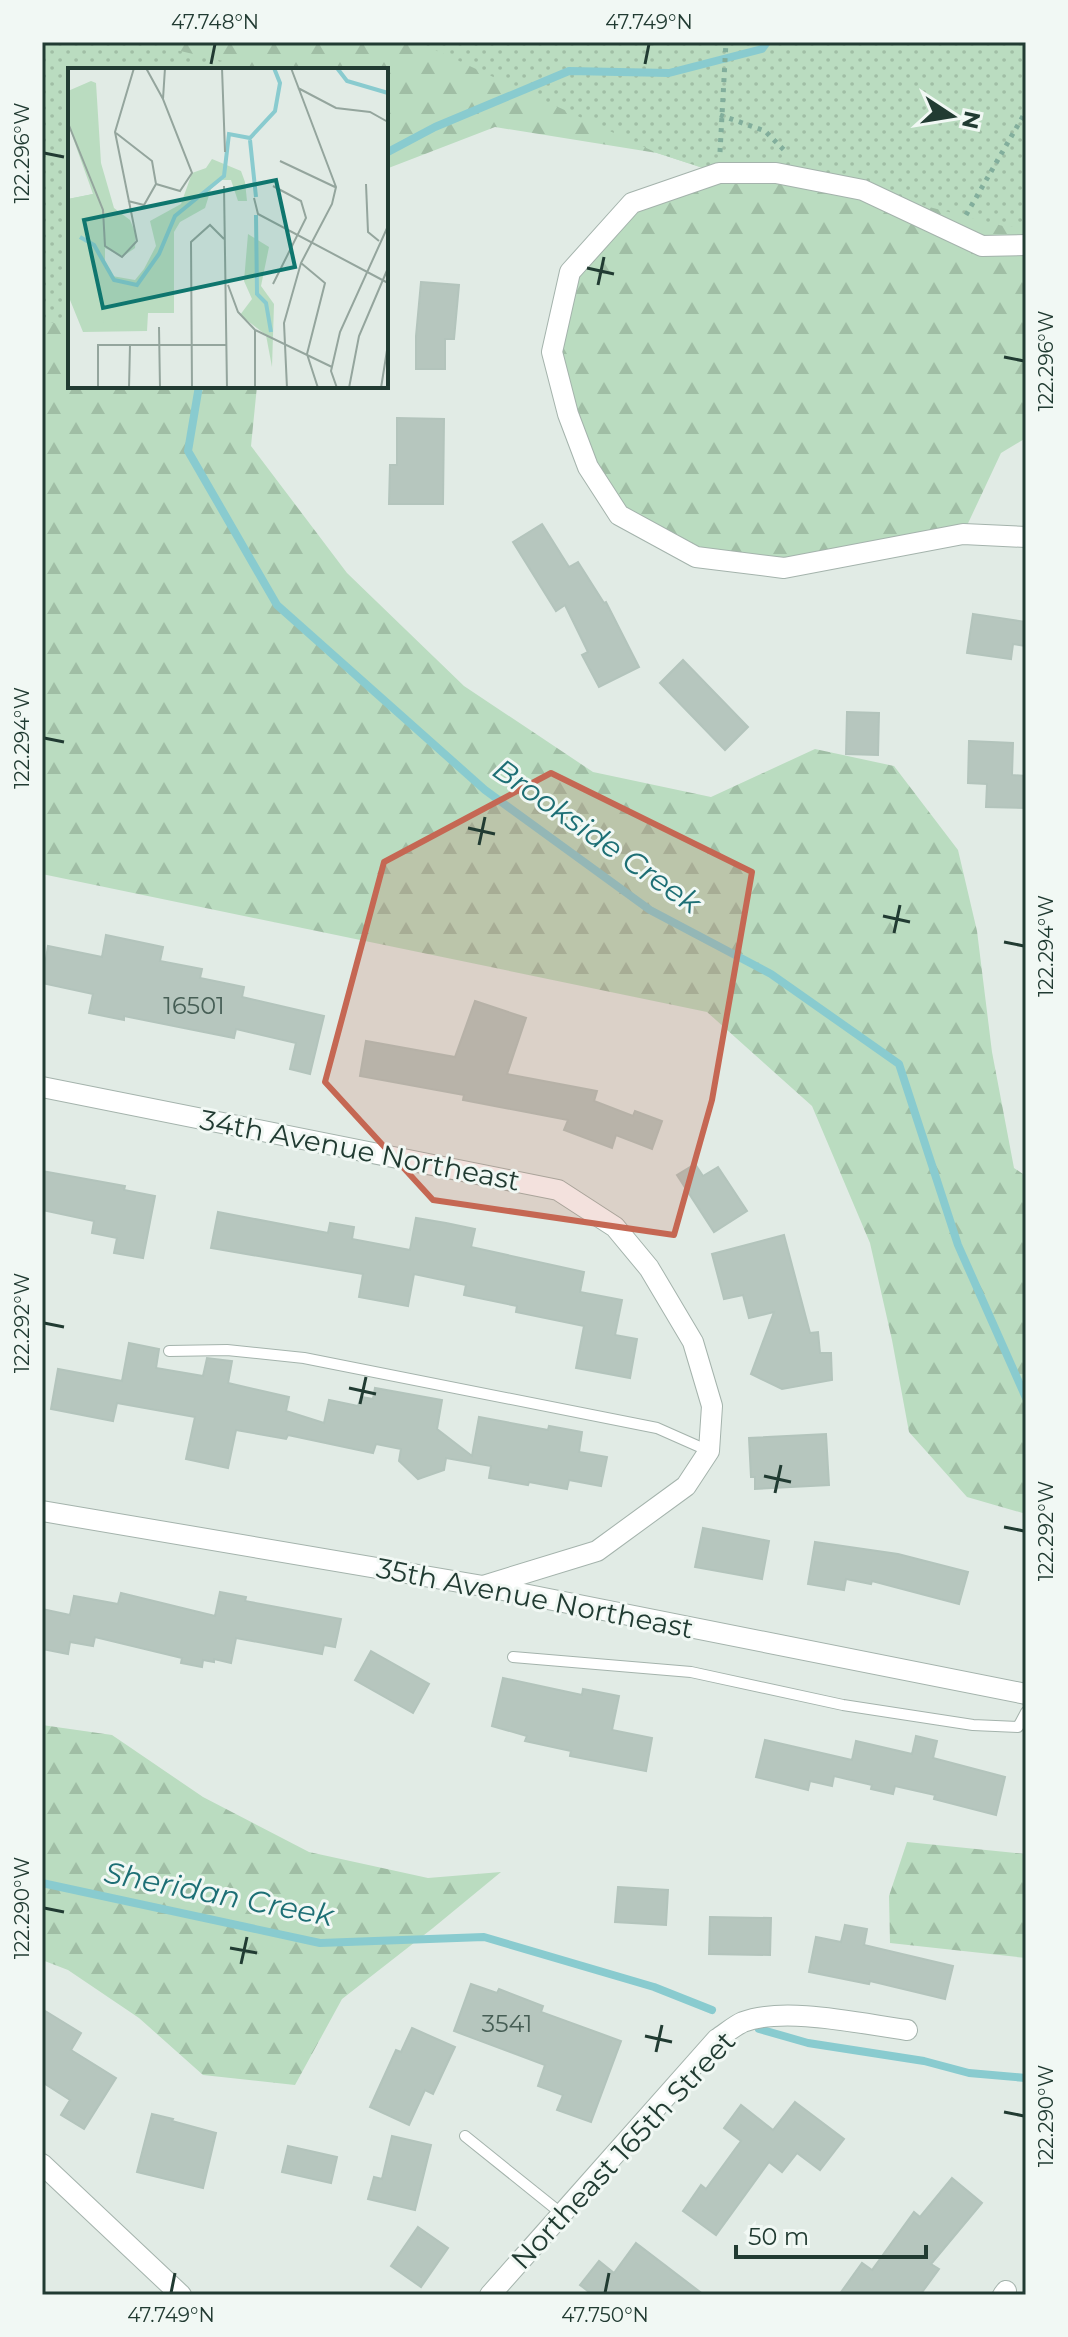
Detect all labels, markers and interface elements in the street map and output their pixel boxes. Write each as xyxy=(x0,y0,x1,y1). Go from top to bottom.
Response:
text: 47.748°N xyxy=(171,10,259,34)
text: 47.749°N xyxy=(605,10,693,34)
inset map xyxy=(68,68,388,388)
north arrow xyxy=(912,76,992,156)
text: 122.296°W xyxy=(10,102,34,204)
text: N xyxy=(956,109,986,132)
text: 122.296°W xyxy=(1034,310,1058,412)
text: 122.294°W xyxy=(10,687,34,789)
water label: Brookside Creek xyxy=(486,750,709,922)
text: 122.294°W xyxy=(1034,895,1058,997)
house number: 16501 xyxy=(163,991,225,1020)
street label: 34th Avenue Northeast xyxy=(197,1102,523,1198)
text: 122.292°W xyxy=(10,1273,34,1373)
text: 122.292°W xyxy=(1034,1481,1058,1581)
street label: 35th Avenue Northeast xyxy=(374,1551,696,1645)
water label: Sheridan Creek xyxy=(101,1854,338,1935)
text: 122.290°W xyxy=(10,1857,34,1959)
house number: 3541 xyxy=(482,2009,532,2038)
street label: Northeast 165th Street xyxy=(504,2024,742,2276)
text: 122.290°W xyxy=(1034,2065,1058,2167)
scale bar xyxy=(736,2209,926,2259)
text: 50 m xyxy=(748,2222,809,2251)
text: 47.749°N xyxy=(127,2303,215,2327)
text: 47.750°N xyxy=(561,2303,649,2327)

